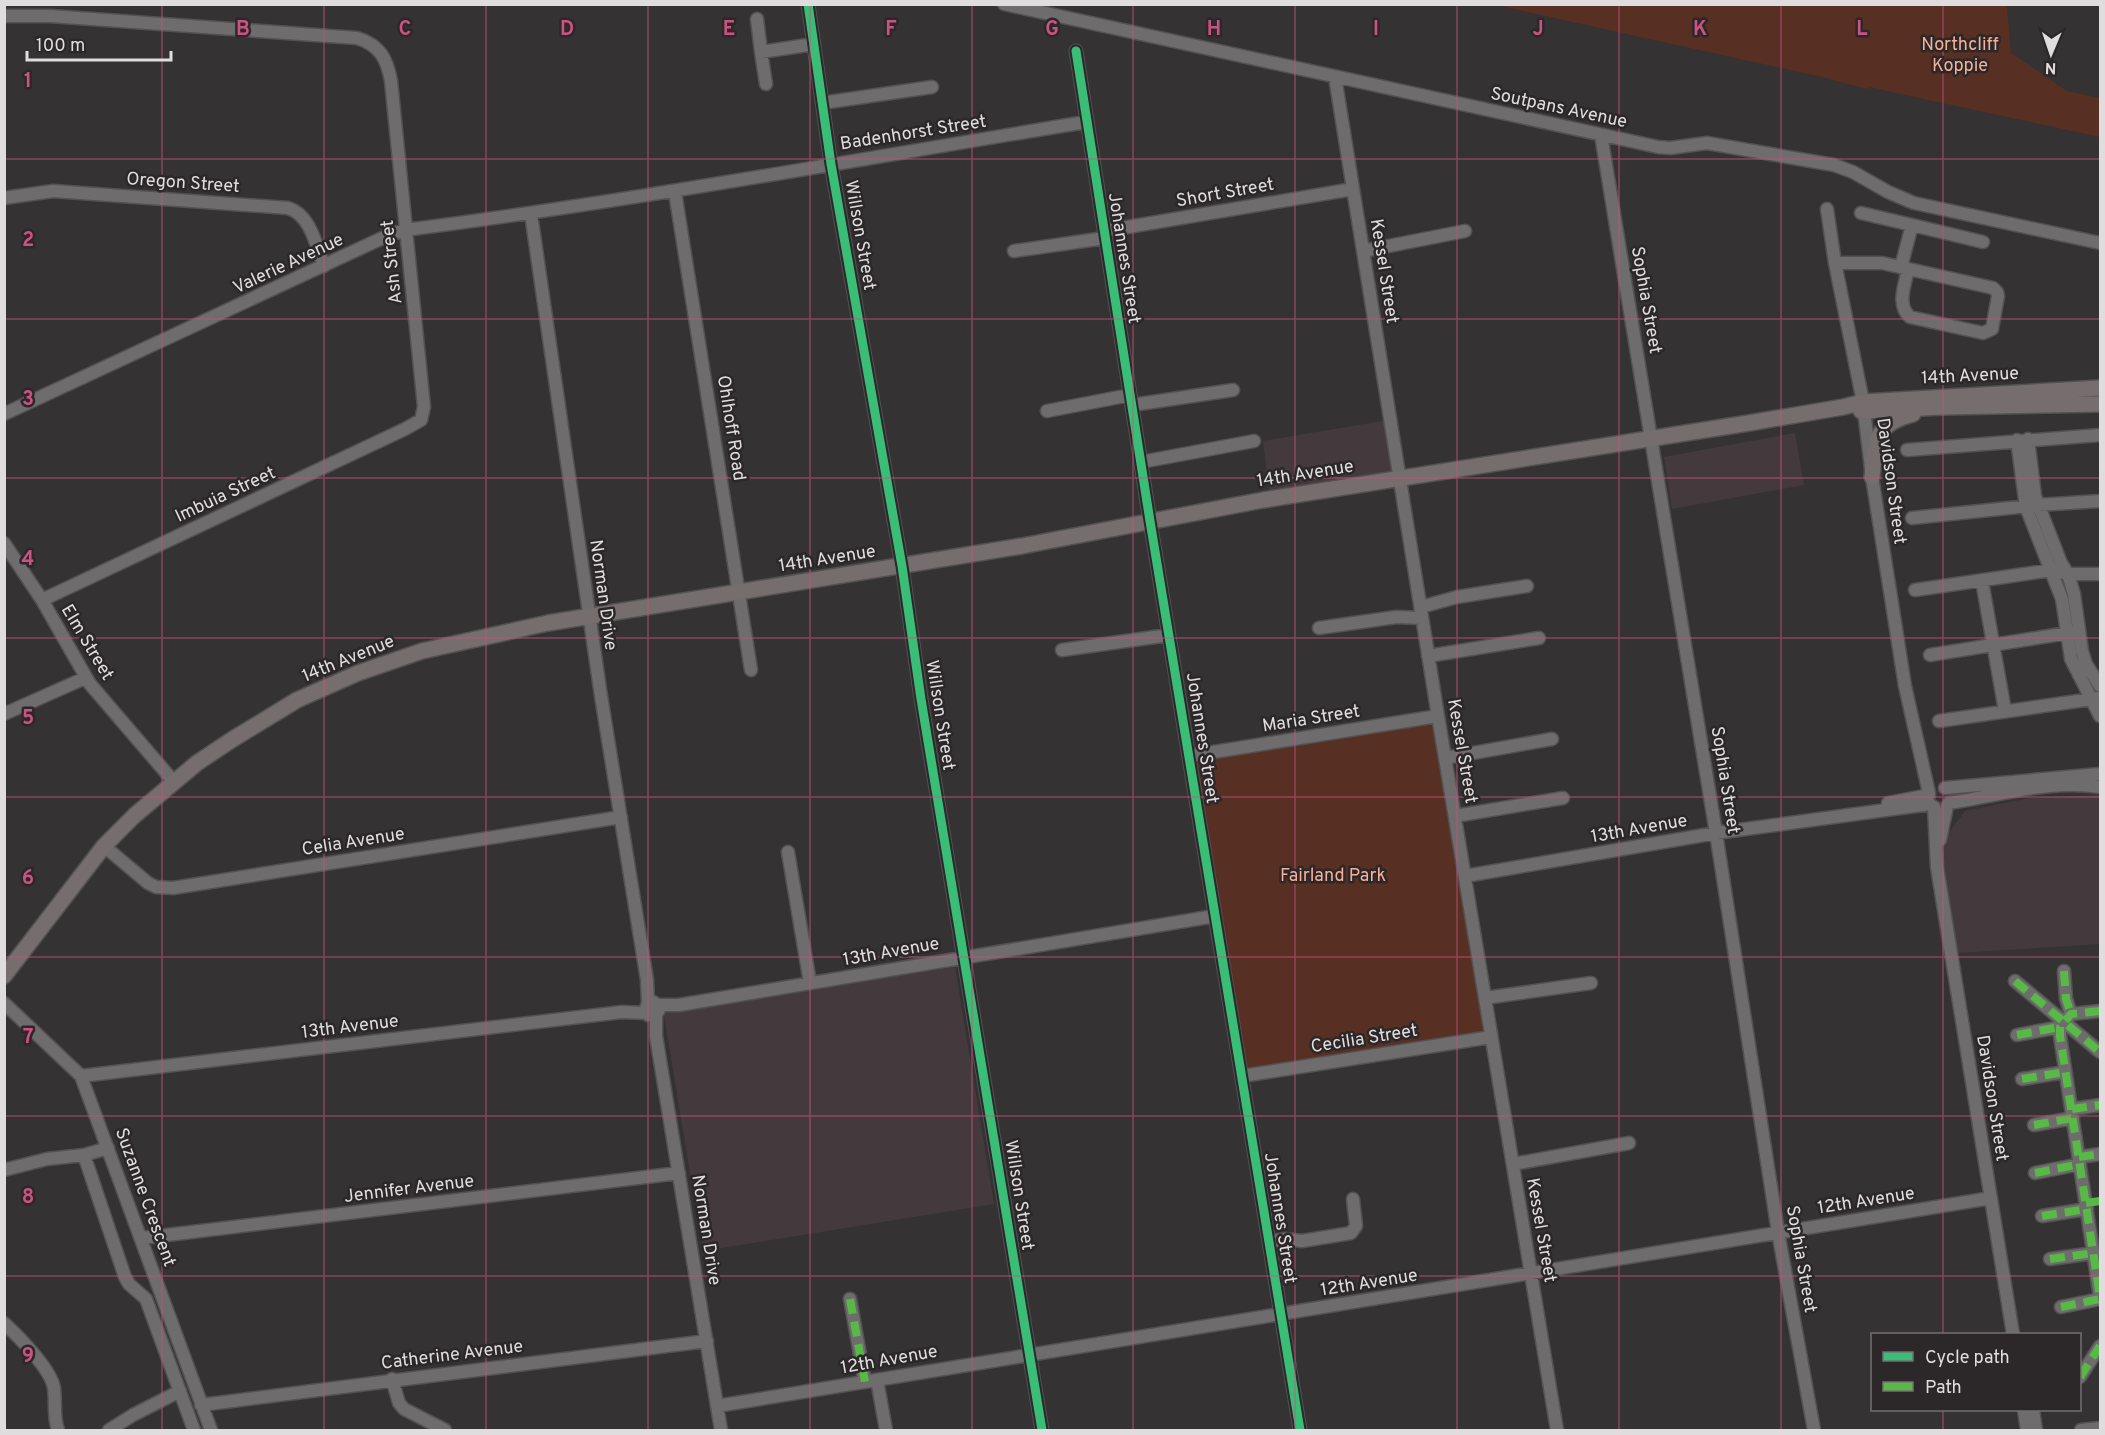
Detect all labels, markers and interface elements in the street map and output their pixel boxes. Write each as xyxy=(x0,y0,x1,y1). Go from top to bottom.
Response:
text: B xyxy=(236,17,250,43)
text: C xyxy=(399,17,411,43)
text: D xyxy=(560,17,574,43)
text: E xyxy=(723,17,735,43)
text: F xyxy=(885,17,897,43)
text: G xyxy=(1045,17,1059,43)
text: H xyxy=(1207,17,1221,43)
text: I xyxy=(1373,17,1379,43)
text: J xyxy=(1532,17,1544,43)
text: K xyxy=(1693,17,1707,43)
text: L xyxy=(1856,17,1868,43)
scale bar xyxy=(27,24,171,62)
north arrow xyxy=(2021,24,2081,84)
park label: Northcliff Koppie xyxy=(1921,34,1999,78)
text: 100 m xyxy=(36,35,85,58)
text: N xyxy=(2044,57,2057,77)
text: 1 xyxy=(24,69,32,95)
street label: Soutpans Avenue xyxy=(1488,83,1629,134)
street label: Badenhorst Street xyxy=(838,111,988,156)
street label: Oregon Street xyxy=(125,168,240,199)
street label: Short Street xyxy=(1175,174,1276,213)
street label: Willson Street xyxy=(839,178,881,292)
street label: Johannes Street xyxy=(1102,191,1145,325)
street label: Kessel Street xyxy=(1364,217,1403,325)
street label: Ash Street xyxy=(377,219,408,305)
text: 2 xyxy=(22,228,34,254)
street label: Valerie Avenue xyxy=(230,229,348,300)
street label: Sophia Street xyxy=(1625,245,1666,356)
street label: 14th Avenue xyxy=(1921,362,2020,391)
street label: Ohlhoff Road xyxy=(711,374,750,483)
text: 3 xyxy=(22,387,34,413)
street label: Davidson Street xyxy=(1870,417,1911,546)
street label: 14th Avenue xyxy=(1255,455,1355,493)
street label: Imbuia Street xyxy=(172,462,280,529)
street label: Norman Drive xyxy=(583,538,622,652)
street label: 14th Avenue xyxy=(777,540,877,578)
text: 4 xyxy=(22,547,34,573)
street label: Elm Street xyxy=(55,601,118,685)
street label: 14th Avenue xyxy=(299,630,398,688)
street label: Willson Street xyxy=(919,658,960,772)
street label: Johannes Street xyxy=(1180,671,1223,805)
street label: Kessel Street xyxy=(1441,697,1482,805)
street label: Maria Street xyxy=(1261,700,1362,739)
text: 5 xyxy=(22,706,34,732)
street label: Sophia Street xyxy=(1705,725,1744,836)
street label: 13th Avenue xyxy=(1589,810,1689,849)
street label: Celia Avenue xyxy=(300,823,406,862)
park label: Fairland Park xyxy=(1280,865,1386,888)
text: 6 xyxy=(22,866,34,892)
street label: 13th Avenue xyxy=(841,933,941,972)
street label: 13th Avenue xyxy=(300,1010,400,1045)
street label: Cecilia Street xyxy=(1309,1020,1419,1059)
text: 7 xyxy=(23,1025,33,1051)
street label: Davidson Street xyxy=(1970,1034,2013,1163)
street label: Suzanne Crescent xyxy=(109,1125,180,1270)
street label: Willson Street xyxy=(998,1138,1039,1252)
street label: Johannes Street xyxy=(1258,1151,1301,1285)
street label: Jennifer Avenue xyxy=(343,1170,476,1209)
street label: Norman Drive xyxy=(685,1173,726,1287)
street label: Kessel Street xyxy=(1520,1176,1561,1284)
street label: 12th Avenue xyxy=(1816,1182,1916,1221)
text: 8 xyxy=(22,1185,34,1211)
street label: Sophia Street xyxy=(1780,1204,1821,1315)
street label: 12th Avenue xyxy=(1319,1264,1419,1303)
legend xyxy=(1871,1333,2081,1411)
street label: Catherine Avenue xyxy=(380,1335,524,1376)
street label: 12th Avenue xyxy=(839,1341,940,1380)
text: 9 xyxy=(22,1344,34,1370)
text: Cycle path xyxy=(1925,1347,2010,1370)
text: Path xyxy=(1925,1377,1962,1400)

